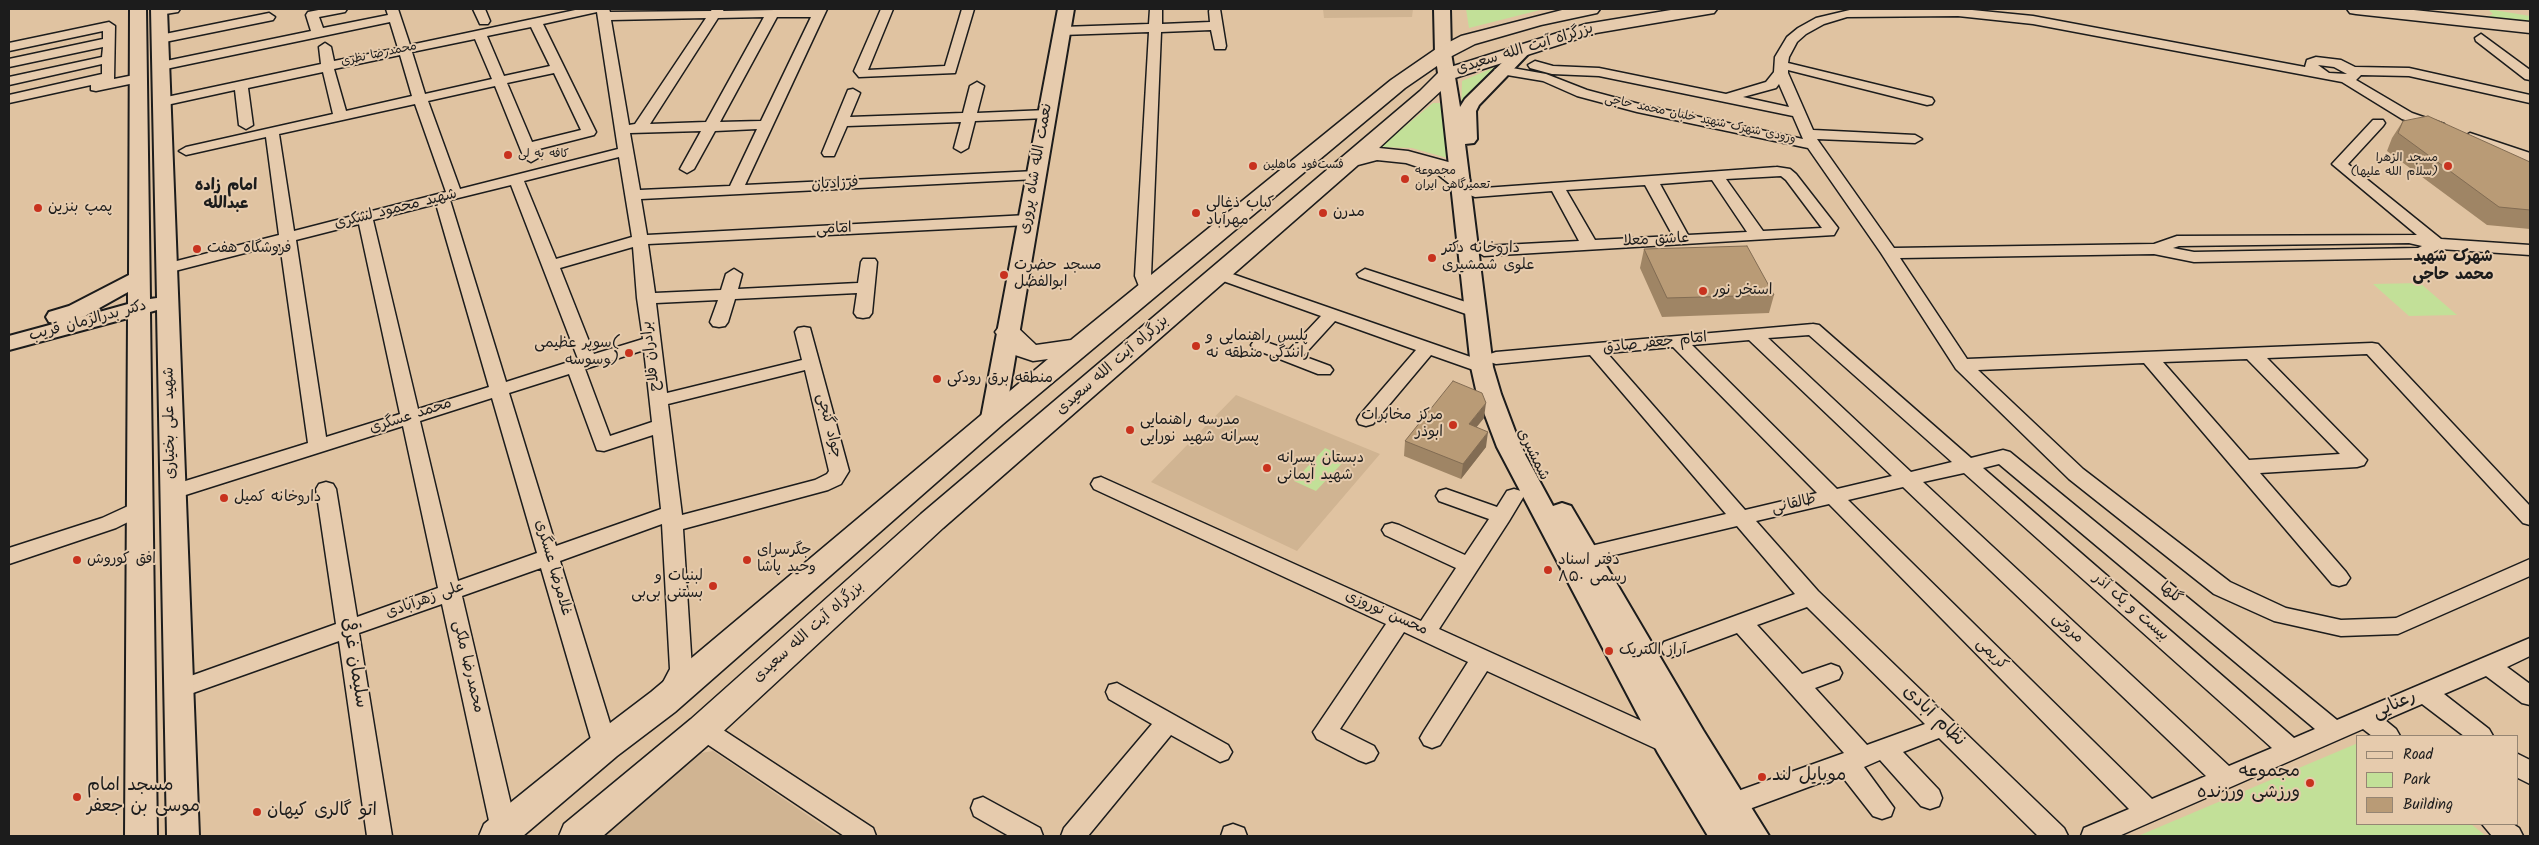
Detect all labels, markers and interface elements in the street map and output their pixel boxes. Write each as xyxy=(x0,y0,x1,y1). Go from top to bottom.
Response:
street label: بزرگراه آیت الله سعیدی xyxy=(1454,21,1596,79)
street label: محمدرضا نظری xyxy=(340,40,418,70)
street label: ورودی شهرک شهید خلبان محمد حاجی xyxy=(1603,93,1797,147)
street label: نعمت الله شاه پروری xyxy=(1017,102,1057,236)
place label: کافه به لی xyxy=(518,148,569,162)
marker: کافه به لی xyxy=(502,149,514,161)
place label: مسجد الزهرا (سلام الله علیها) xyxy=(2350,152,2438,180)
place label: فست‌فود ماهلین xyxy=(1263,159,1344,173)
marker: فست‌فود ماهلین xyxy=(1247,160,1259,172)
marker: مسجد الزهرا (سلام الله علیها) xyxy=(2442,160,2454,172)
place label: مجموعه تعمیرگاهی ایران xyxy=(1415,165,1490,193)
marker: مجموعه تعمیرگاهی ایران xyxy=(1399,173,1411,185)
street label: فرزادیان xyxy=(811,175,859,195)
district label: امام زاده عبدالله xyxy=(195,177,257,215)
street label: شهید محمود لشکری xyxy=(333,186,459,234)
place label: کباب ذغالی مهرآباد xyxy=(1206,195,1274,230)
place label: پمپ بنزین xyxy=(48,199,112,217)
marker: پمپ بنزین xyxy=(32,202,44,214)
place label: مدرن xyxy=(1333,204,1365,222)
marker: کباب ذغالی مهرآباد xyxy=(1190,207,1202,219)
marker: مدرن xyxy=(1317,207,1329,219)
street label: امامی xyxy=(816,220,852,240)
street label: عاشق معلا xyxy=(1622,230,1690,252)
place label: فروشگاه هفت xyxy=(207,240,291,258)
place label: داروخانه دکتر علوی شمشیری xyxy=(1442,240,1534,275)
marker: فروشگاه هفت xyxy=(191,243,203,255)
district label: شهرک شهید محمد حاجی xyxy=(2412,248,2494,286)
marker: داروخانه دکتر علوی شمشیری xyxy=(1426,252,1438,264)
place label: مسجد حضرت ابوالفضل xyxy=(1014,257,1101,292)
marker: مسجد حضرت ابوالفضل xyxy=(998,269,1010,281)
place label: استخر نور xyxy=(1713,282,1773,300)
marker: استخر نور xyxy=(1697,285,1709,297)
street label: دکتر بدرالزمان قریب xyxy=(27,298,149,346)
street label: بزرگراه آیت الله سعیدی xyxy=(1053,312,1173,420)
street label: برادران فلاح xyxy=(639,320,665,392)
place label: پلیس راهنمایی و رانندگی منطقه نه xyxy=(1206,328,1310,363)
street label: امام جعفر صادق xyxy=(1602,330,1708,358)
place label: سوپر عظیمی( وسوسه) xyxy=(534,335,619,370)
marker: پلیس راهنمایی و رانندگی منطقه نه xyxy=(1190,340,1202,352)
marker: سوپر عظیمی( وسوسه) xyxy=(623,347,635,359)
street label: شهید علی بختیاری xyxy=(161,367,181,479)
place label: منطقه برق رودکی xyxy=(947,370,1053,388)
marker: منطقه برق رودکی xyxy=(931,373,943,385)
street label: جواد گنجی xyxy=(811,392,845,460)
street label: محمد عسگری xyxy=(368,395,454,439)
place label: مرکز مخابرات ابوذر xyxy=(1361,407,1443,442)
place label: مدرسه راهنمایی پسرانه شهید نورایی xyxy=(1140,412,1259,447)
marker: مرکز مخابرات ابوذر xyxy=(1447,419,1459,431)
marker: مدرسه راهنمایی پسرانه شهید نورایی xyxy=(1124,424,1136,436)
street label: شمشیری xyxy=(1512,426,1552,484)
place label: دبستان پسرانه شهید ایمانی xyxy=(1277,450,1364,485)
marker: دبستان پسرانه شهید ایمانی xyxy=(1261,462,1273,474)
place label: داروخانه کمیل xyxy=(234,489,321,507)
street label: طالقانی xyxy=(1770,491,1818,519)
marker: داروخانه کمیل xyxy=(218,492,230,504)
street label: غلامرضا عسگری xyxy=(530,518,574,618)
place label: جگرسرای وحید پاشا xyxy=(757,542,816,577)
place label: افق کوروش xyxy=(87,551,156,569)
place label: دفتر اسناد رسمی ۸۵۰ xyxy=(1558,552,1627,587)
marker: افق کوروش xyxy=(71,554,83,566)
marker: جگرسرای وحید پاشا xyxy=(741,554,753,566)
marker: دفتر اسناد رسمی ۸۵۰ xyxy=(1542,564,1554,576)
place label: لبنیات و بستنی بی‌بی xyxy=(631,568,703,603)
street label: بیست و یک آذر xyxy=(2088,570,2172,646)
street label: علی زهرآبادی xyxy=(384,579,466,623)
street label: بزرگراه آیت الله سعیدی xyxy=(750,579,868,687)
street label: گلها xyxy=(2155,579,2185,609)
marker: لبنیات و بستنی بی‌بی xyxy=(707,580,719,592)
street label: محسن نوروزی xyxy=(1342,588,1430,640)
street label: مروتی xyxy=(2048,610,2086,648)
street label: سلیمان غرقی xyxy=(335,616,371,710)
street label: محمدرضا ملکی xyxy=(448,619,486,715)
street label: کریمی xyxy=(1971,635,2011,675)
place label: آراز الکتریک xyxy=(1619,642,1686,660)
marker: آراز الکتریک xyxy=(1603,645,1615,657)
street label: نظام آبادی xyxy=(1897,682,1969,752)
street label: رعنایی xyxy=(2370,687,2420,725)
legend xyxy=(2356,735,2519,825)
text: Road xyxy=(2403,743,2433,767)
place label: مجموعه ورزشی ورزنده xyxy=(2197,762,2300,804)
place label: موبایل لند xyxy=(1772,766,1846,788)
text: Park xyxy=(2403,768,2430,792)
marker: موبایل لند xyxy=(1756,771,1768,783)
place label: مسجد امام موسی بن جعفر xyxy=(87,776,200,819)
marker: مجموعه ورزشی ورزنده xyxy=(2304,777,2316,789)
marker: مسجد امام موسی بن جعفر xyxy=(71,791,83,803)
text: Building xyxy=(2403,793,2453,817)
place label: اتو گالری کیهان xyxy=(267,801,377,823)
marker: اتو گالری کیهان xyxy=(251,806,263,818)

